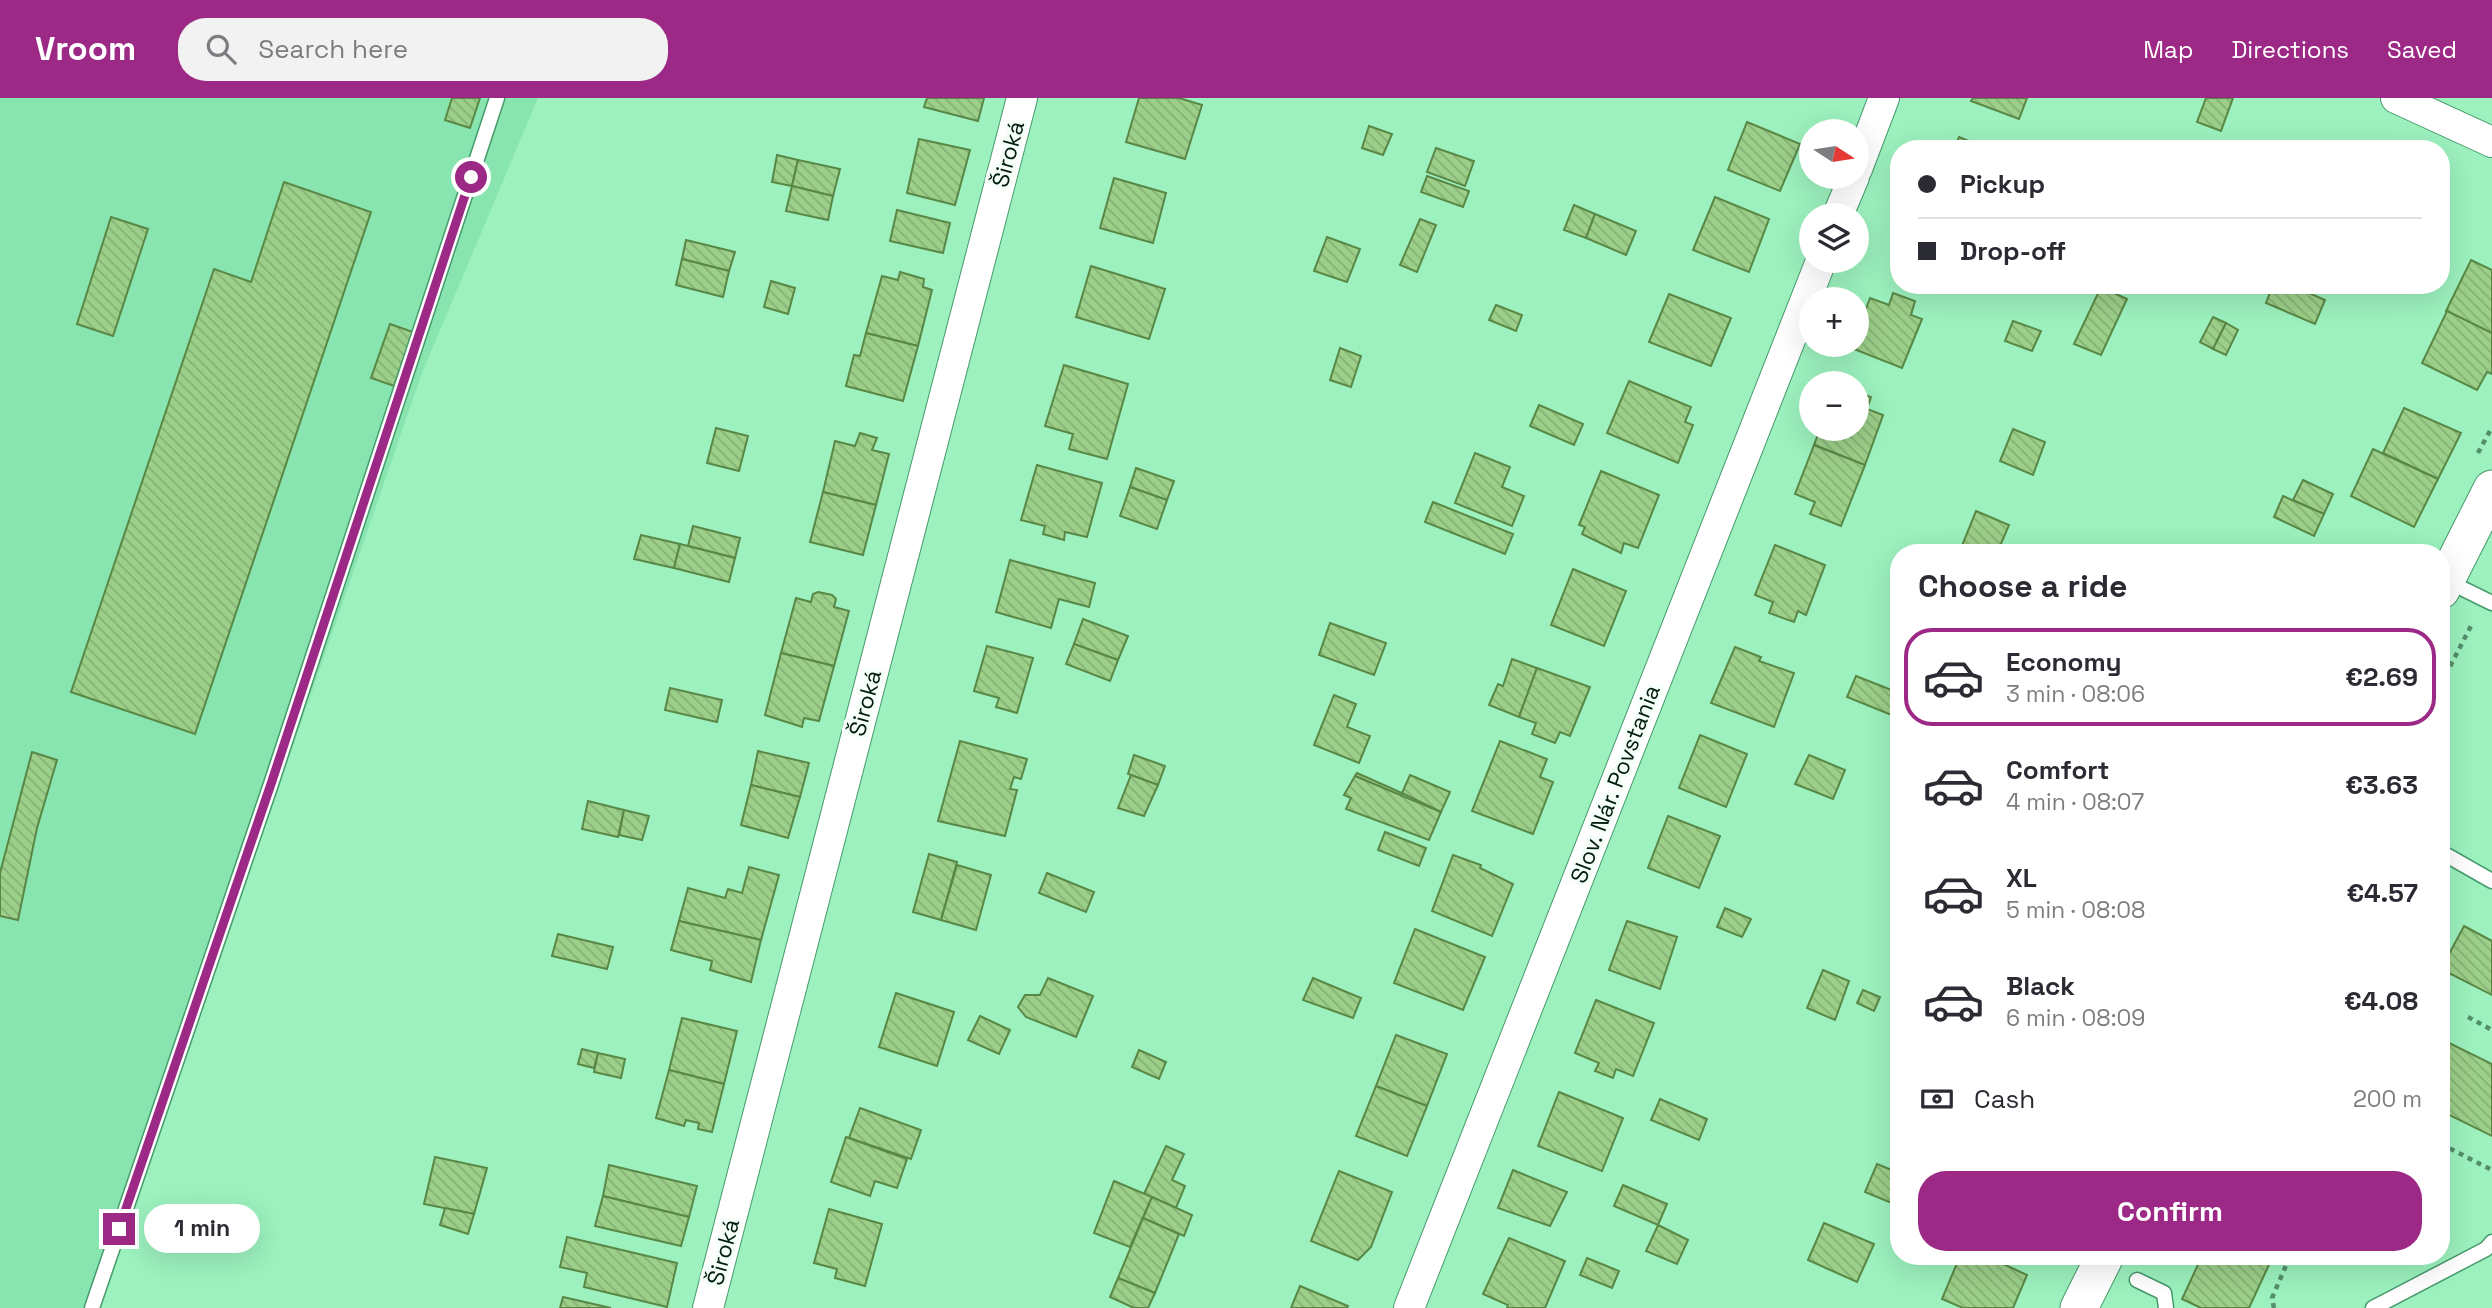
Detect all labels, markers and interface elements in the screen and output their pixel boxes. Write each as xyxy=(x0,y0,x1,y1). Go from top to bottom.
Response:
search box xyxy=(178,18,668,81)
text: Vroom xyxy=(35,28,136,70)
icon: search xyxy=(202,30,240,68)
text: Search here xyxy=(258,32,408,66)
text: Map xyxy=(2143,34,2193,65)
text: Directions xyxy=(2231,34,2349,65)
text: Saved xyxy=(2387,34,2457,65)
street label: Široká xyxy=(985,117,1031,191)
north arrow xyxy=(1799,119,1869,189)
map controls xyxy=(1799,119,1869,441)
route start xyxy=(455,161,487,193)
text: Pickup xyxy=(1960,167,2045,201)
button: layers xyxy=(1799,203,1869,273)
text: Drop-off xyxy=(1960,234,2066,268)
button: + xyxy=(1799,287,1869,357)
button: − xyxy=(1799,371,1869,441)
text: Choose a ride xyxy=(1918,566,2128,606)
text: Economy xyxy=(2006,645,2122,679)
icon: car xyxy=(1922,646,1985,709)
text: €2.69 xyxy=(2345,660,2418,694)
street label: Široká xyxy=(842,666,888,740)
text: 3 min · 08:06 xyxy=(2006,679,2145,709)
street label: Slov. Nár. Povstania xyxy=(1563,680,1667,888)
text: Comfort xyxy=(2006,753,2109,787)
icon: car xyxy=(1922,754,1985,817)
text: €3.63 xyxy=(2345,768,2418,802)
text: 4 min · 08:07 xyxy=(2006,787,2144,817)
text: XL xyxy=(2006,861,2037,895)
icon: car xyxy=(1922,862,1985,925)
text: €4.57 xyxy=(2346,876,2418,910)
text: 5 min · 08:08 xyxy=(2006,895,2145,925)
text: Black xyxy=(2006,969,2075,1003)
icon: car xyxy=(1922,970,1985,1033)
text: €4.08 xyxy=(2344,984,2418,1018)
text: 6 min · 08:09 xyxy=(2006,1003,2145,1033)
icon: cash xyxy=(1918,1080,1956,1118)
text: Cash xyxy=(1974,1082,2035,1116)
text: 200 m xyxy=(2353,1084,2422,1114)
button: Confirm xyxy=(1918,1171,2422,1251)
callout: 1 min xyxy=(144,1204,259,1254)
route end xyxy=(103,1213,135,1245)
text: 1 min xyxy=(174,1213,230,1243)
street label: Široká xyxy=(700,1215,746,1289)

